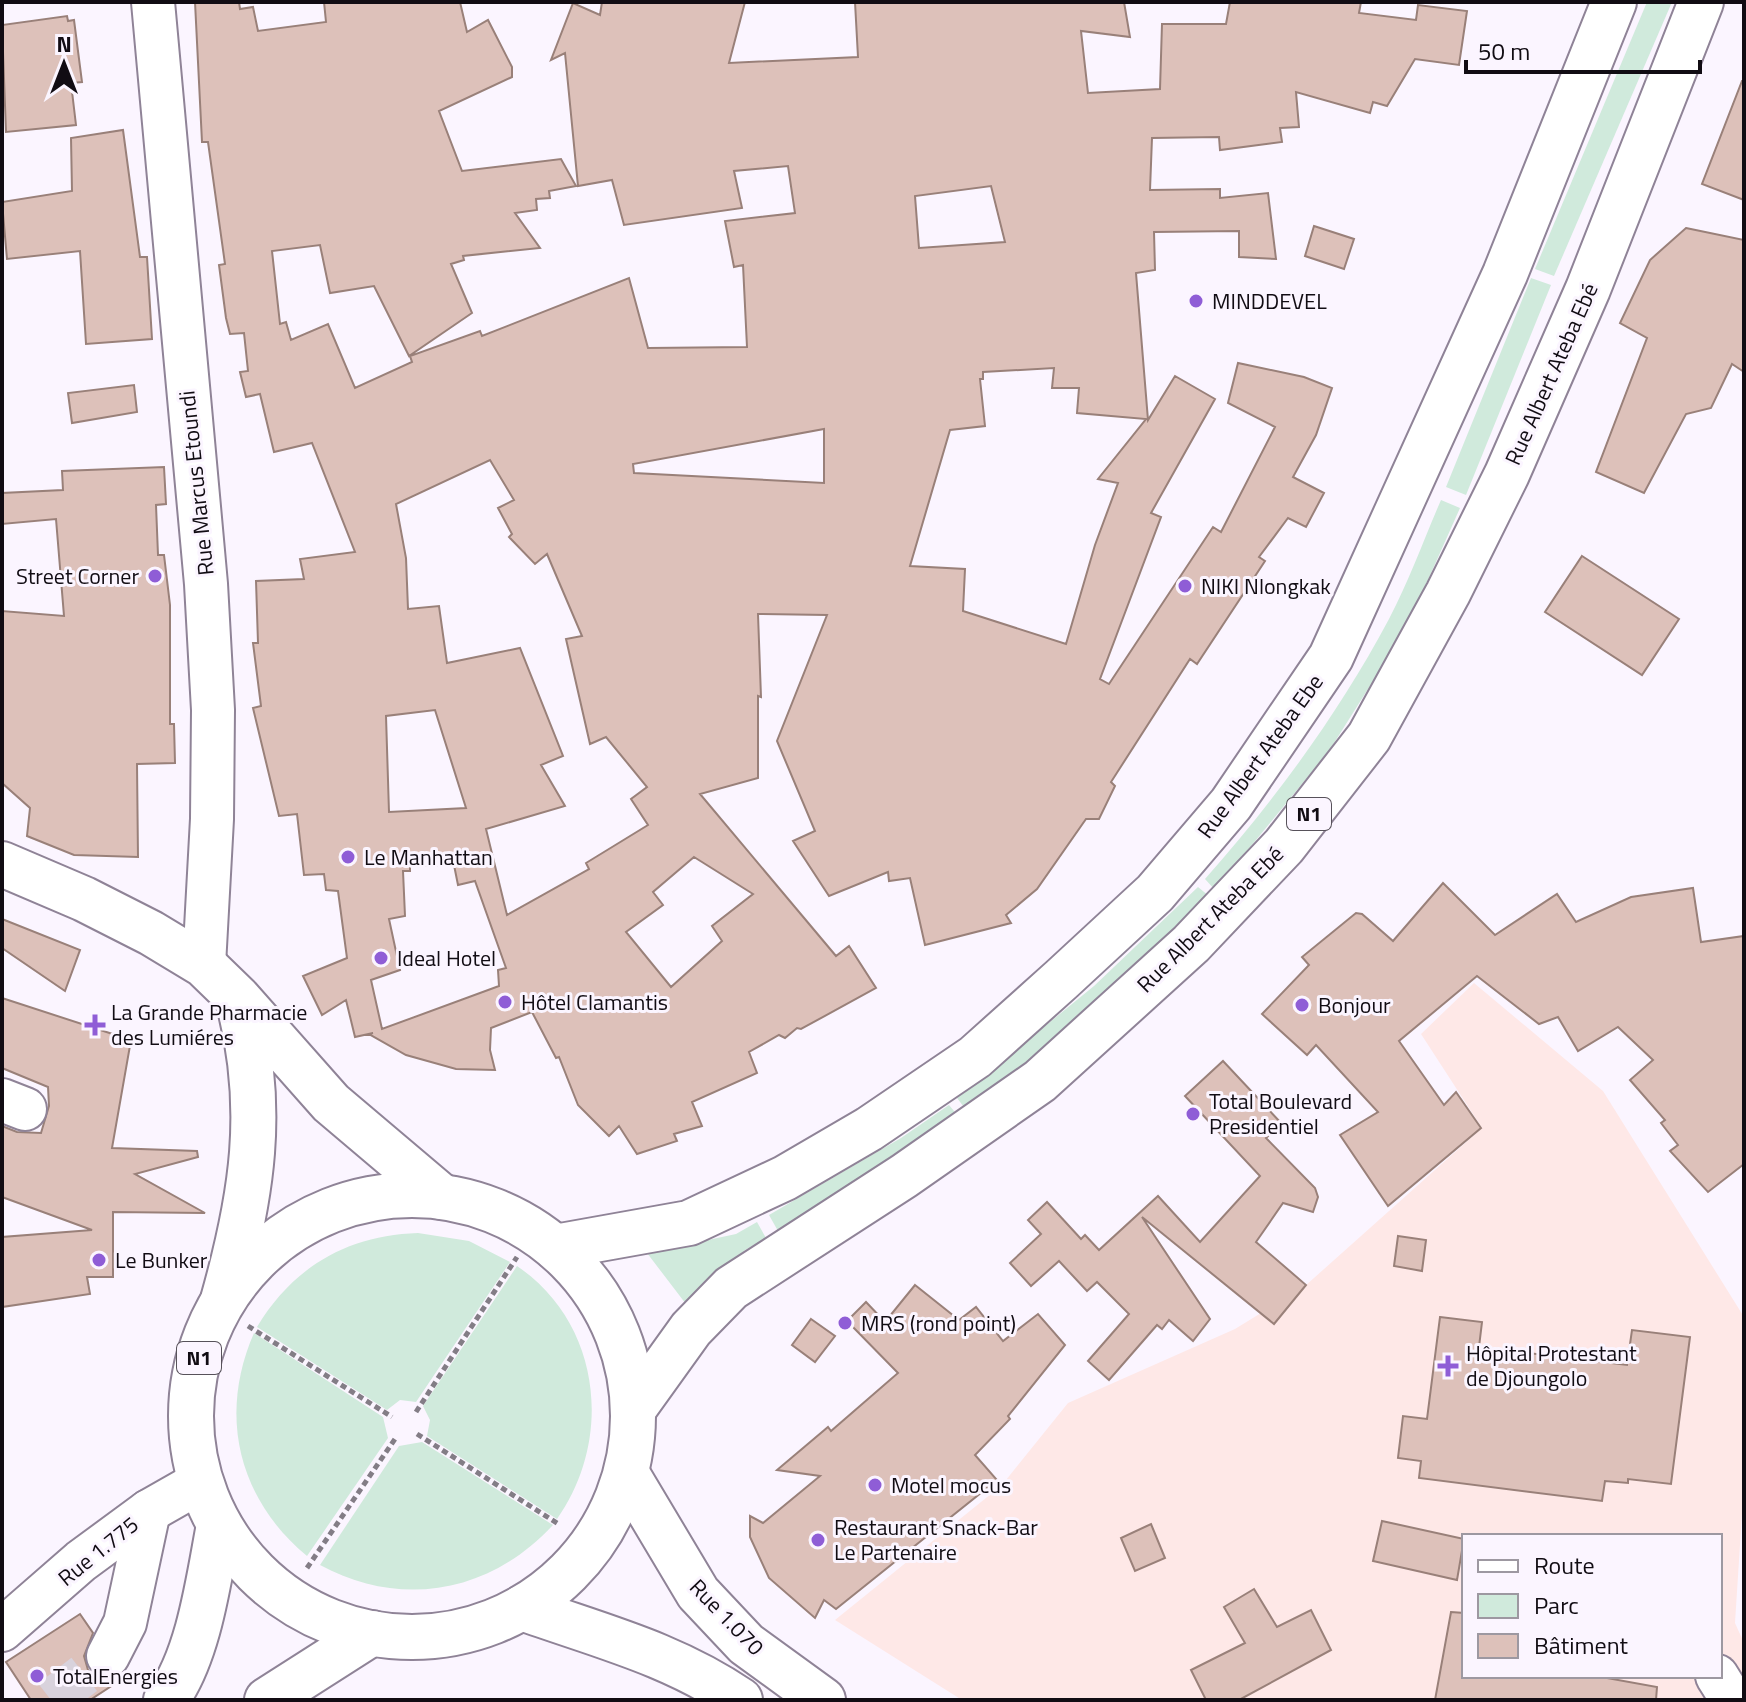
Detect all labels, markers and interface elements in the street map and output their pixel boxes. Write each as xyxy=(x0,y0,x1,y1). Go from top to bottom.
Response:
north arrow xyxy=(24,24,104,104)
scale bar xyxy=(1466,24,1700,74)
text: N xyxy=(56,27,72,61)
text: 50 m xyxy=(1478,33,1530,69)
street label: Rue Albert Ateba Ebé xyxy=(1496,278,1606,470)
place label: MINDDEVEL xyxy=(1212,284,1327,318)
marker: MINDDEVEL xyxy=(1187,292,1205,310)
street label: Rue Marcus Etoundi xyxy=(169,389,223,577)
place label: Street Corner xyxy=(16,559,139,593)
marker: Street Corner xyxy=(146,567,164,585)
place label: NIKI Nlongkak xyxy=(1201,569,1331,603)
marker: NIKI Nlongkak xyxy=(1176,577,1194,595)
street label: Rue Albert Ateba Ebe xyxy=(1189,667,1331,845)
road number: N1 xyxy=(1287,798,1331,830)
street label: Rue Albert Ateba Ebé xyxy=(1129,838,1291,1000)
place label: Le Manhattan xyxy=(364,840,493,874)
marker: Le Manhattan xyxy=(339,848,357,866)
place label: Ideal Hotel xyxy=(397,941,496,975)
marker: Ideal Hotel xyxy=(372,949,390,967)
place label: Hôtel Clamantis xyxy=(521,985,668,1019)
place label: Bonjour xyxy=(1318,988,1391,1022)
marker: Hôtel Clamantis xyxy=(496,993,514,1011)
place label: La Grande Pharmacie des Lumiéres xyxy=(111,995,307,1054)
marker: Bonjour xyxy=(1293,996,1311,1014)
marker: La Grande Pharmacie des Lumiéres xyxy=(86,1016,104,1034)
place label: Total Boulevard Presidentiel xyxy=(1209,1084,1352,1143)
marker: Total Boulevard Presidentiel xyxy=(1184,1105,1202,1123)
place label: Le Bunker xyxy=(115,1243,208,1277)
marker: Le Bunker xyxy=(90,1251,108,1269)
place label: MRS (rond point) xyxy=(861,1306,1016,1340)
marker: MRS (rond point) xyxy=(836,1314,854,1332)
place label: Hôpital Protestant de Djoungolo xyxy=(1466,1336,1637,1395)
road number: N1 xyxy=(177,1342,221,1374)
marker: Hôpital Protestant de Djoungolo xyxy=(1437,1355,1459,1377)
place label: Motel mocus xyxy=(891,1468,1011,1502)
marker: Motel mocus xyxy=(866,1476,884,1494)
street label: Rue 1.775 xyxy=(50,1508,146,1594)
place label: Restaurant Snack-Bar Le Partenaire xyxy=(834,1510,1038,1569)
marker: Restaurant Snack-Bar Le Partenaire xyxy=(809,1531,827,1549)
legend xyxy=(1462,1534,1722,1678)
text: Route xyxy=(1534,1547,1595,1583)
street label: Rue 1.070 xyxy=(682,1571,772,1663)
text: Parc xyxy=(1534,1587,1579,1623)
text: Bâtiment xyxy=(1534,1627,1628,1663)
place label: TotalEnergies xyxy=(53,1659,178,1693)
marker: TotalEnergies xyxy=(28,1667,46,1685)

